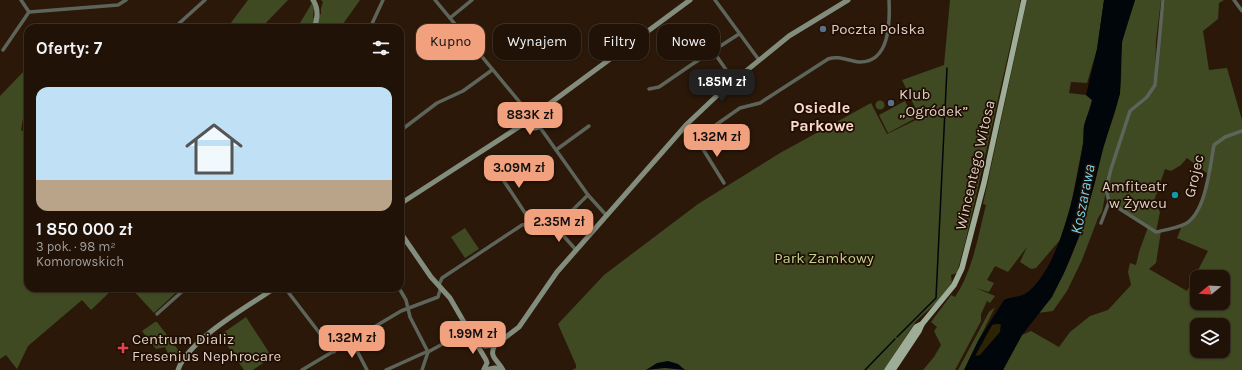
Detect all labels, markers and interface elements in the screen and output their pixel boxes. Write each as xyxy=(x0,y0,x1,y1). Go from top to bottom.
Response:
place label: Poczta Polska xyxy=(831,20,925,38)
chip: Kupno xyxy=(416,24,485,60)
chip: Wynajem xyxy=(493,24,581,60)
chip: Filtry xyxy=(589,24,649,60)
chip: Nowe xyxy=(657,24,720,60)
marker: Poczta Polska xyxy=(818,24,828,34)
icon: filters xyxy=(370,37,392,59)
text: Oferty: 7 xyxy=(36,38,102,58)
pin: 1.85M zł xyxy=(681,69,763,103)
text: 1.85M zł xyxy=(698,74,746,89)
place label: Klub „Ogródek” xyxy=(899,85,968,120)
district label: Osiedle Parkowe xyxy=(790,98,854,135)
marker: Klub „Ogródek” xyxy=(886,98,896,108)
street label: Wincentego Witosa xyxy=(951,98,999,232)
pin: 883K zł xyxy=(493,102,567,136)
text: 883K zł xyxy=(506,107,554,122)
icon: home xyxy=(178,113,250,185)
pin: 1.32M zł xyxy=(676,124,758,158)
text: 1.32M zł xyxy=(693,129,741,144)
street label: Grojec xyxy=(1180,153,1208,199)
pin: 3.09M zł xyxy=(478,155,560,189)
text: 3.09M zł xyxy=(493,160,545,175)
water label: Koszarawa xyxy=(1066,162,1099,236)
place label: Amfiteatr w Żywcu xyxy=(1102,177,1168,212)
marker: Amfiteatr w Żywcu xyxy=(1170,190,1180,200)
pin: 2.35M zł xyxy=(518,209,600,243)
text: 2.35M zł xyxy=(533,214,585,229)
text: 1 850 000 zł xyxy=(36,219,132,239)
text: 3 pok. · 98 m² xyxy=(36,239,116,254)
park label: Park Zamkowy xyxy=(774,249,874,267)
text: Komorowskich xyxy=(36,254,124,269)
north arrow xyxy=(1190,270,1230,310)
map controls xyxy=(1190,270,1230,358)
button: layers xyxy=(1190,318,1230,358)
pin: 1.99M zł xyxy=(432,321,514,355)
pin: 1.32M zł xyxy=(311,325,393,359)
text: 1.99M zł xyxy=(449,326,497,341)
place label: Centrum Dializ Fresenius Nephrocare xyxy=(132,330,281,365)
text: 1.32M zł xyxy=(328,330,376,345)
marker: Centrum Dializ Fresenius Nephrocare xyxy=(117,342,129,354)

